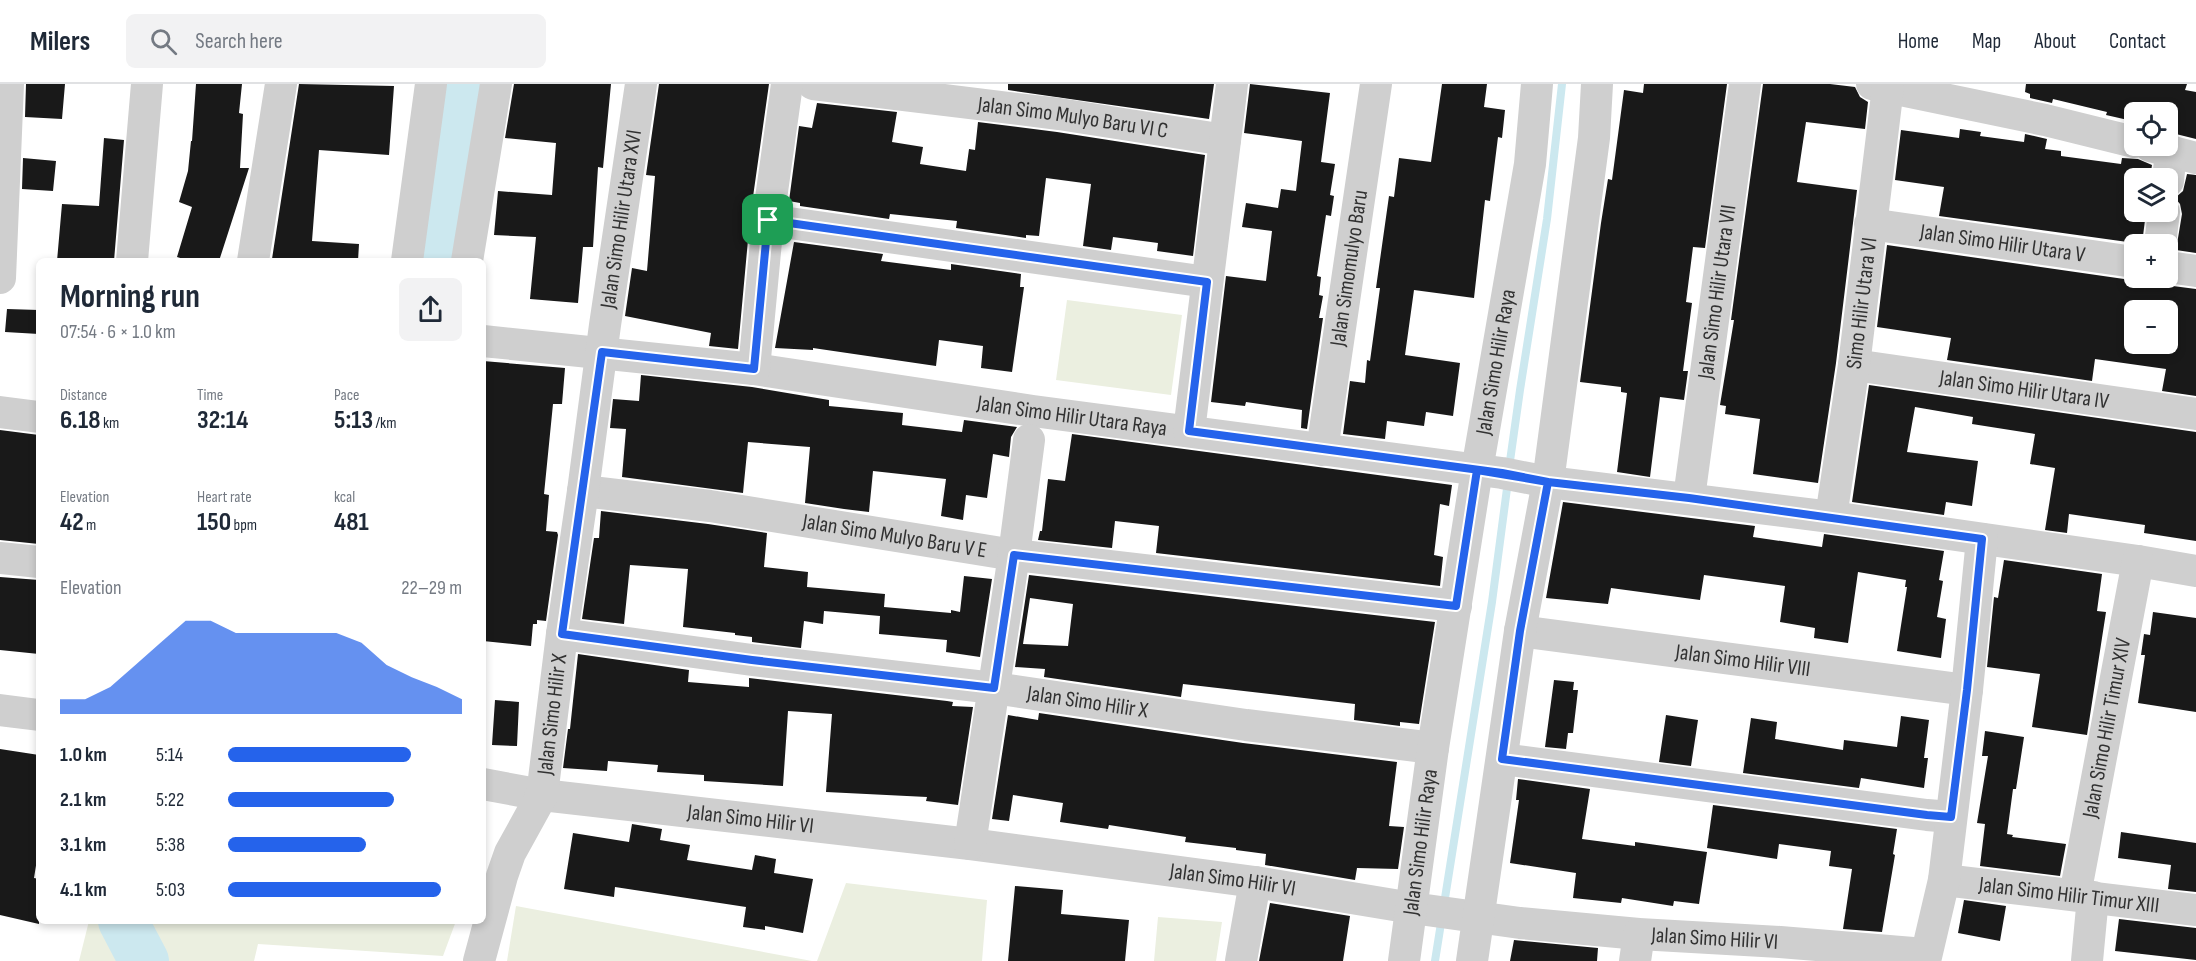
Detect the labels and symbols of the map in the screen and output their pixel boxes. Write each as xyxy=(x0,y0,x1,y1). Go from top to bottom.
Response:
street label: Jalan Simo Mulyo Baru VI C xyxy=(975,91,1170,144)
street label: Jalan Simo Hilir Utara XVI xyxy=(594,128,647,311)
street label: Jalan Simomulyo Baru xyxy=(1324,188,1374,349)
pin xyxy=(742,194,793,245)
street label: Jalan Simo Hilir Utara VII xyxy=(1692,203,1742,382)
street label: Jalan Simo Hilir Utara V xyxy=(1917,218,2087,268)
street label: Simo Hilir Utara VI xyxy=(1840,236,1883,371)
street label: Jalan Simo Hilir Raya xyxy=(1470,287,1522,438)
street label: Jalan Simo Hilir Utara IV xyxy=(1937,364,2111,415)
street label: Jalan Simo Hilir Utara Raya xyxy=(974,389,1169,442)
street label: Jalan Simo Mulyo Baru V E xyxy=(800,507,989,564)
street label: Jalan Simo Hilir Timur XIV xyxy=(2076,636,2137,821)
street label: Jalan Simo Hilir VIII xyxy=(1673,638,1812,683)
street label: Jalan Simo Hilir X xyxy=(531,651,573,777)
street label: Jalan Simo Hilir X xyxy=(1024,679,1151,724)
street label: Jalan Simo Hilir Raya xyxy=(1397,767,1444,918)
street label: Jalan Simo Hilir VI xyxy=(685,798,815,840)
street label: Jalan Simo Hilir VI xyxy=(1167,857,1298,902)
street label: Jalan Simo Hilir Timur XIII xyxy=(1976,871,2161,919)
street label: Jalan Simo Hilir VI xyxy=(1650,921,1779,955)

